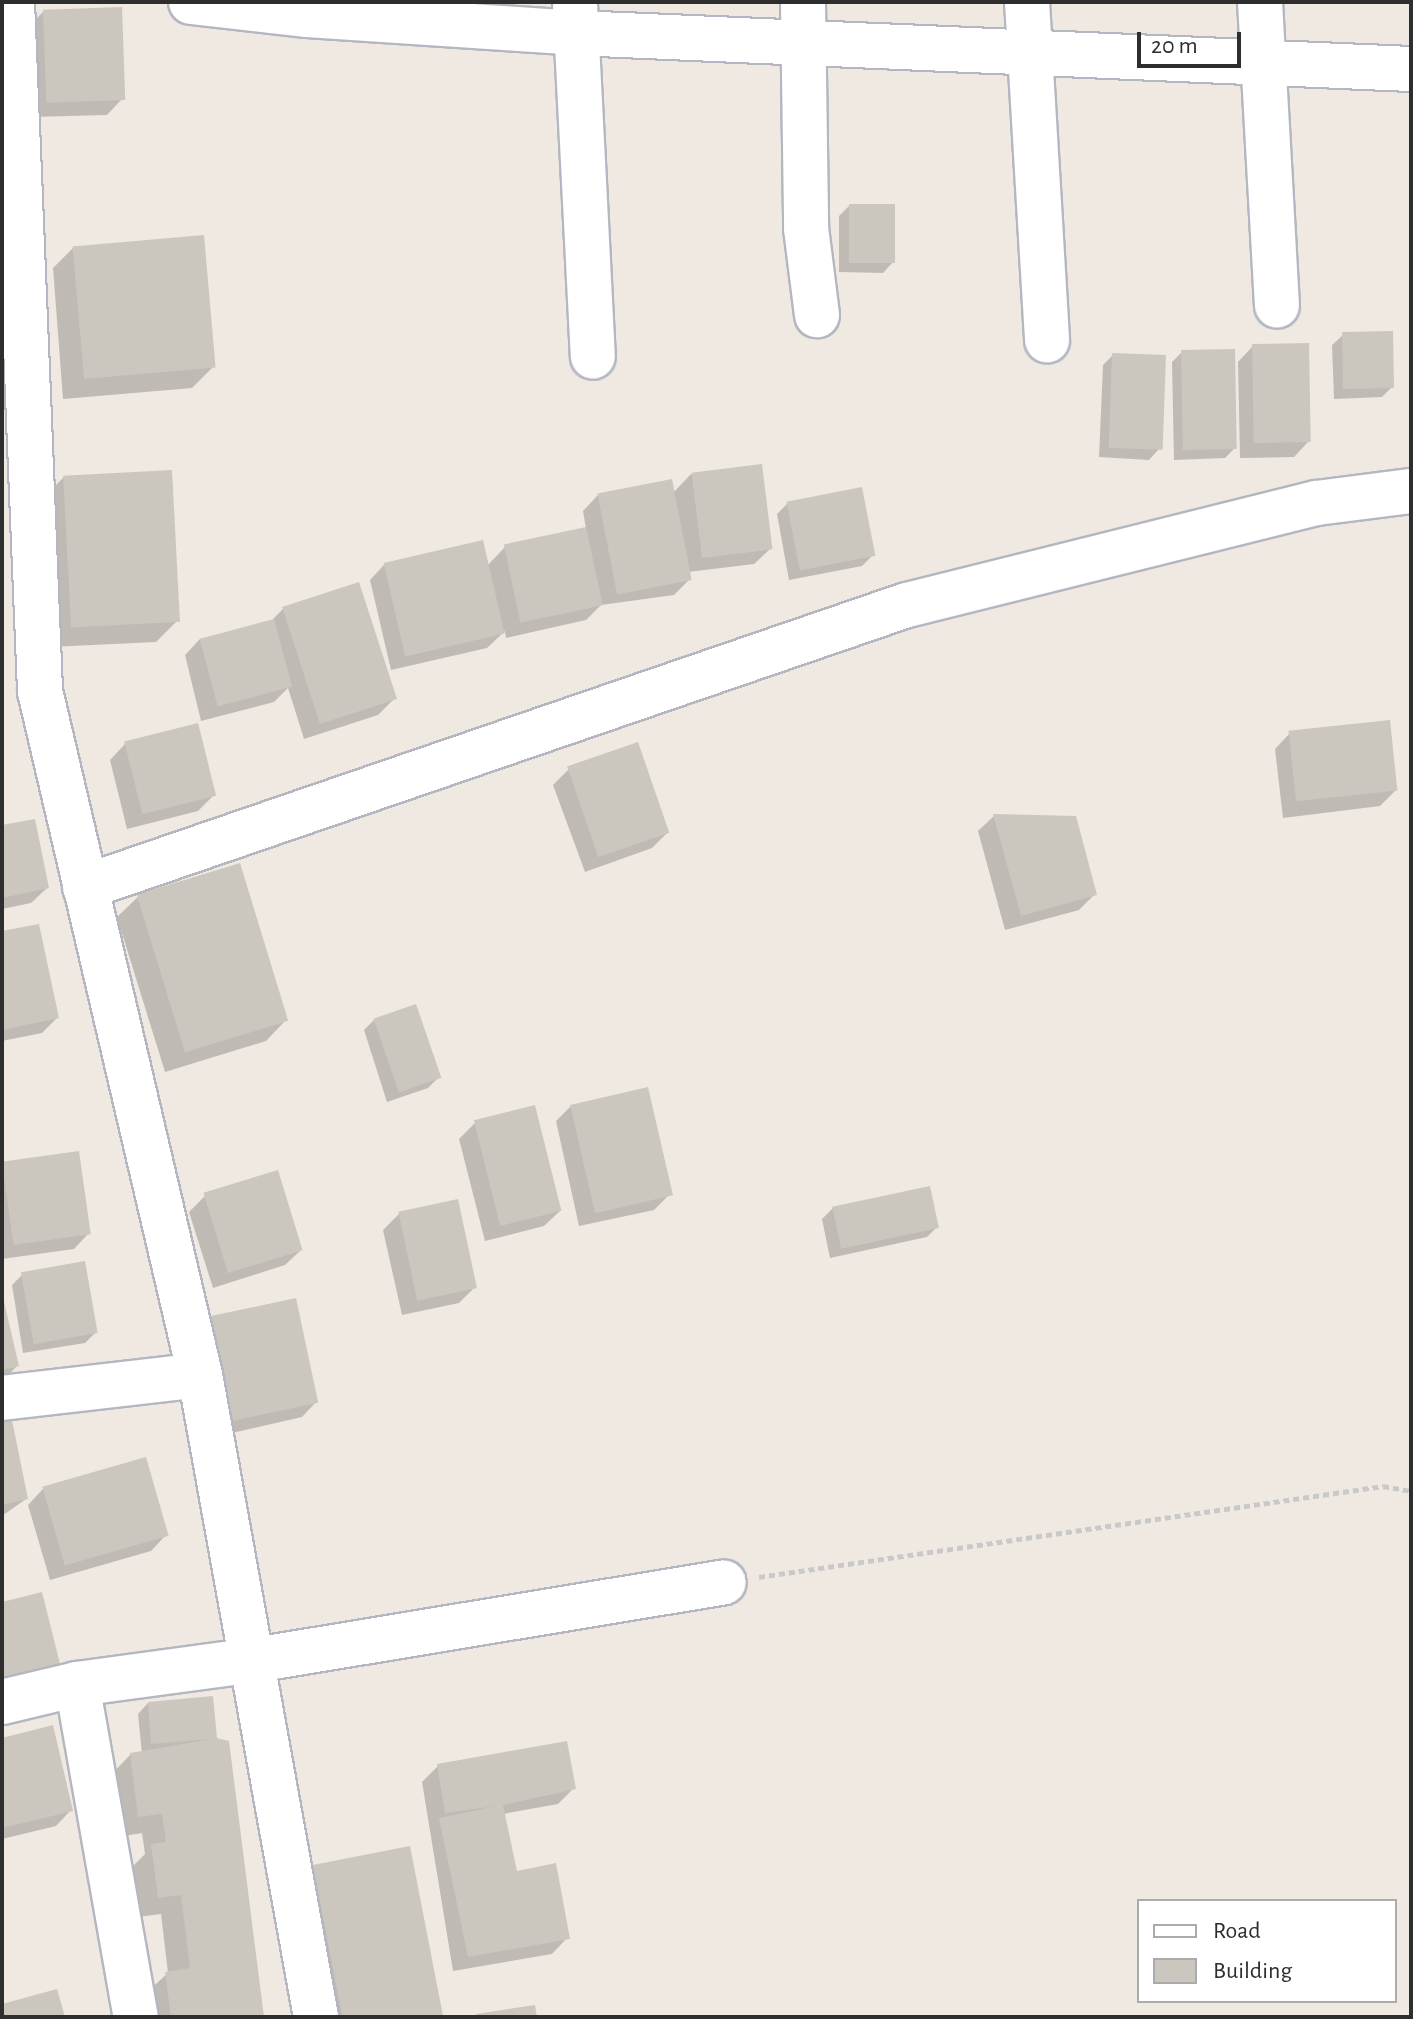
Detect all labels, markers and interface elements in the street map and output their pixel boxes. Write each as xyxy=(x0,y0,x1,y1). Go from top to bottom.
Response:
scale bar xyxy=(1141,16,1245,66)
text: 20 m xyxy=(1151,34,1198,58)
legend xyxy=(1137,1899,1397,2003)
text: Road xyxy=(1213,1919,1261,1943)
text: Building xyxy=(1213,1959,1292,1983)

